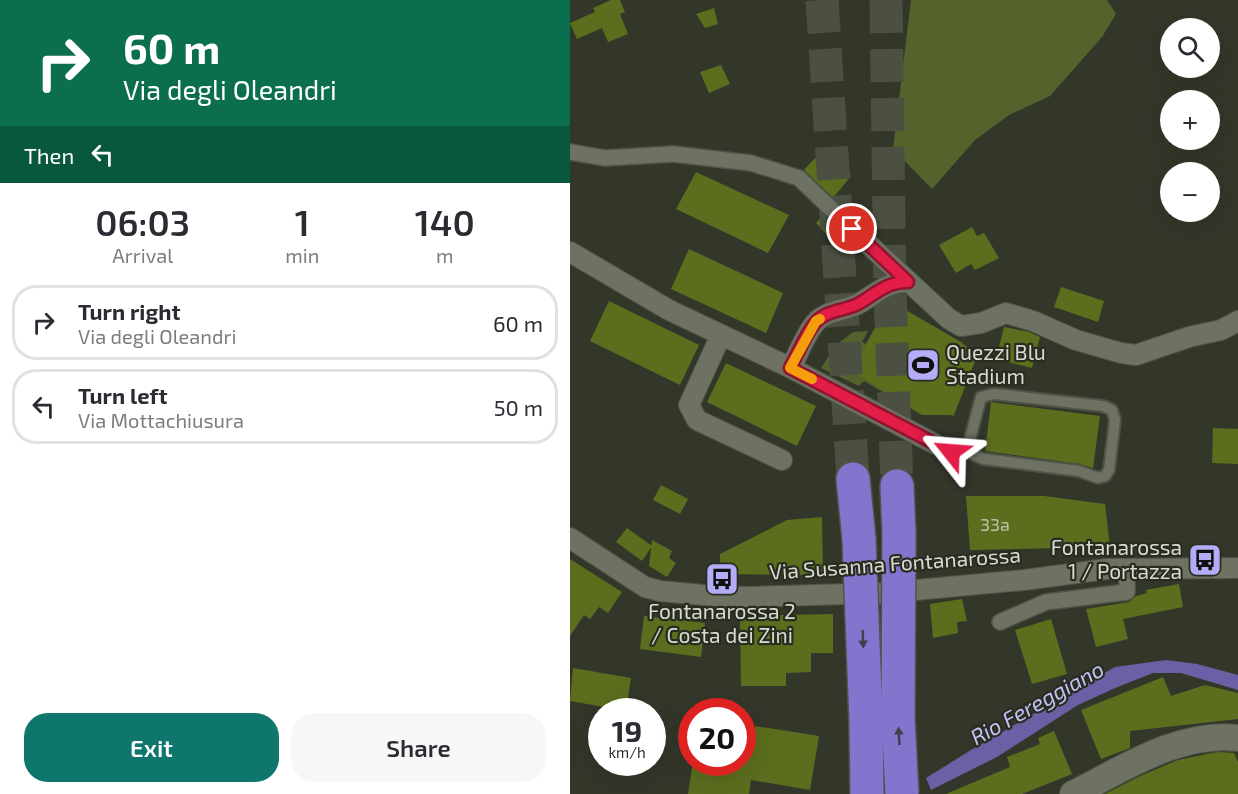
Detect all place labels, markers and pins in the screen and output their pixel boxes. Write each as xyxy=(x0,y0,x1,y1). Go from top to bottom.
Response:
pin xyxy=(826,203,877,254)
place label: Quezzi Blu Stadium xyxy=(946,339,1046,388)
sports icon: Quezzi Blu Stadium xyxy=(905,347,941,383)
place label: Fontanarossa 1 / Portazza xyxy=(1051,534,1182,583)
bus stop icon: Fontanarossa 1 / Portazza xyxy=(1187,542,1223,578)
bus stop icon: Fontanarossa 2 / Costa dei Zini xyxy=(704,561,740,597)
place label: Fontanarossa 2 / Costa dei Zini xyxy=(648,598,796,647)

